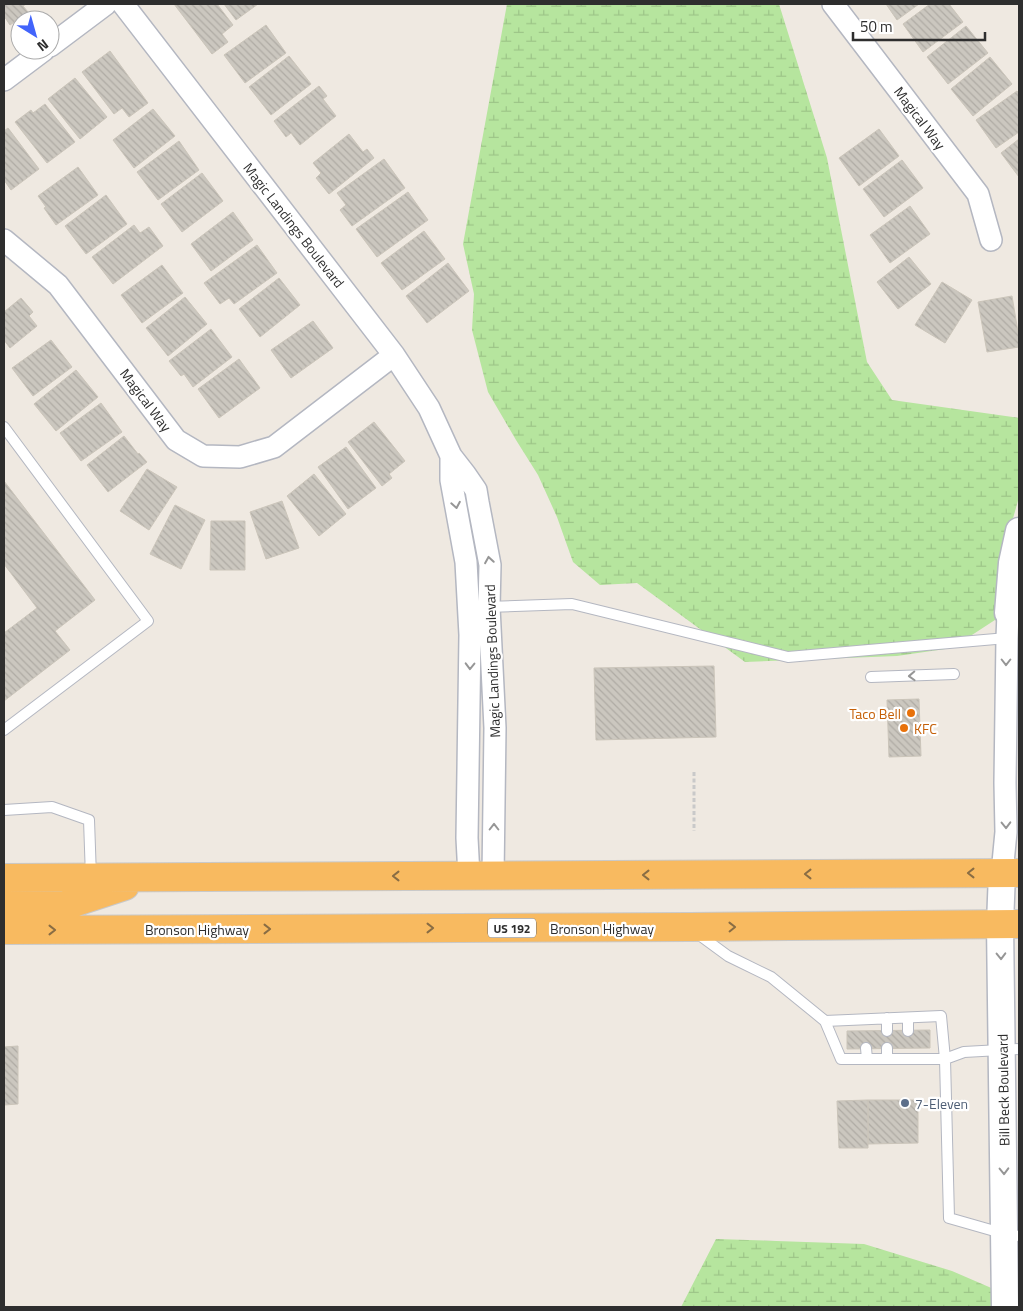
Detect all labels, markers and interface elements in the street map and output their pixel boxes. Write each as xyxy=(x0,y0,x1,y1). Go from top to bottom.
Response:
north arrow xyxy=(10,10,60,60)
scale bar xyxy=(853,10,986,42)
text: 50 m xyxy=(860,15,893,38)
text: N xyxy=(33,34,53,57)
street label: Magical Way xyxy=(889,82,951,154)
street label: Magic Landings Boulevard xyxy=(238,158,350,292)
street label: Magical Way xyxy=(115,364,177,436)
one-way arrow xyxy=(450,500,460,509)
one-way arrow xyxy=(484,555,494,564)
street label: Magic Landings Boulevard xyxy=(479,584,505,738)
one-way arrow xyxy=(1001,658,1011,666)
one-way arrow xyxy=(465,662,475,670)
one-way arrow xyxy=(908,670,916,681)
place label: Taco Bell xyxy=(849,703,901,724)
marker: Taco Bell xyxy=(905,707,917,719)
place label: KFC xyxy=(914,718,937,739)
marker: KFC xyxy=(898,722,910,734)
one-way arrow xyxy=(1001,821,1011,829)
one-way arrow xyxy=(489,823,499,830)
one-way arrow xyxy=(966,868,974,878)
one-way arrow xyxy=(804,869,812,879)
one-way arrow xyxy=(641,870,649,880)
one-way arrow xyxy=(391,871,399,881)
road number: US 192 xyxy=(488,918,536,938)
street label: Bronson Highway xyxy=(550,918,654,939)
street label: Bronson Highway xyxy=(145,919,249,940)
one-way arrow xyxy=(729,922,737,932)
one-way arrow xyxy=(426,923,434,933)
one-way arrow xyxy=(264,924,272,934)
one-way arrow xyxy=(49,925,57,935)
one-way arrow xyxy=(996,953,1006,961)
street label: Bill Beck Boulevard xyxy=(992,1034,1014,1146)
place label: 7-Eleven xyxy=(915,1093,968,1114)
marker: 7-Eleven xyxy=(899,1097,911,1109)
one-way arrow xyxy=(999,1168,1009,1176)

